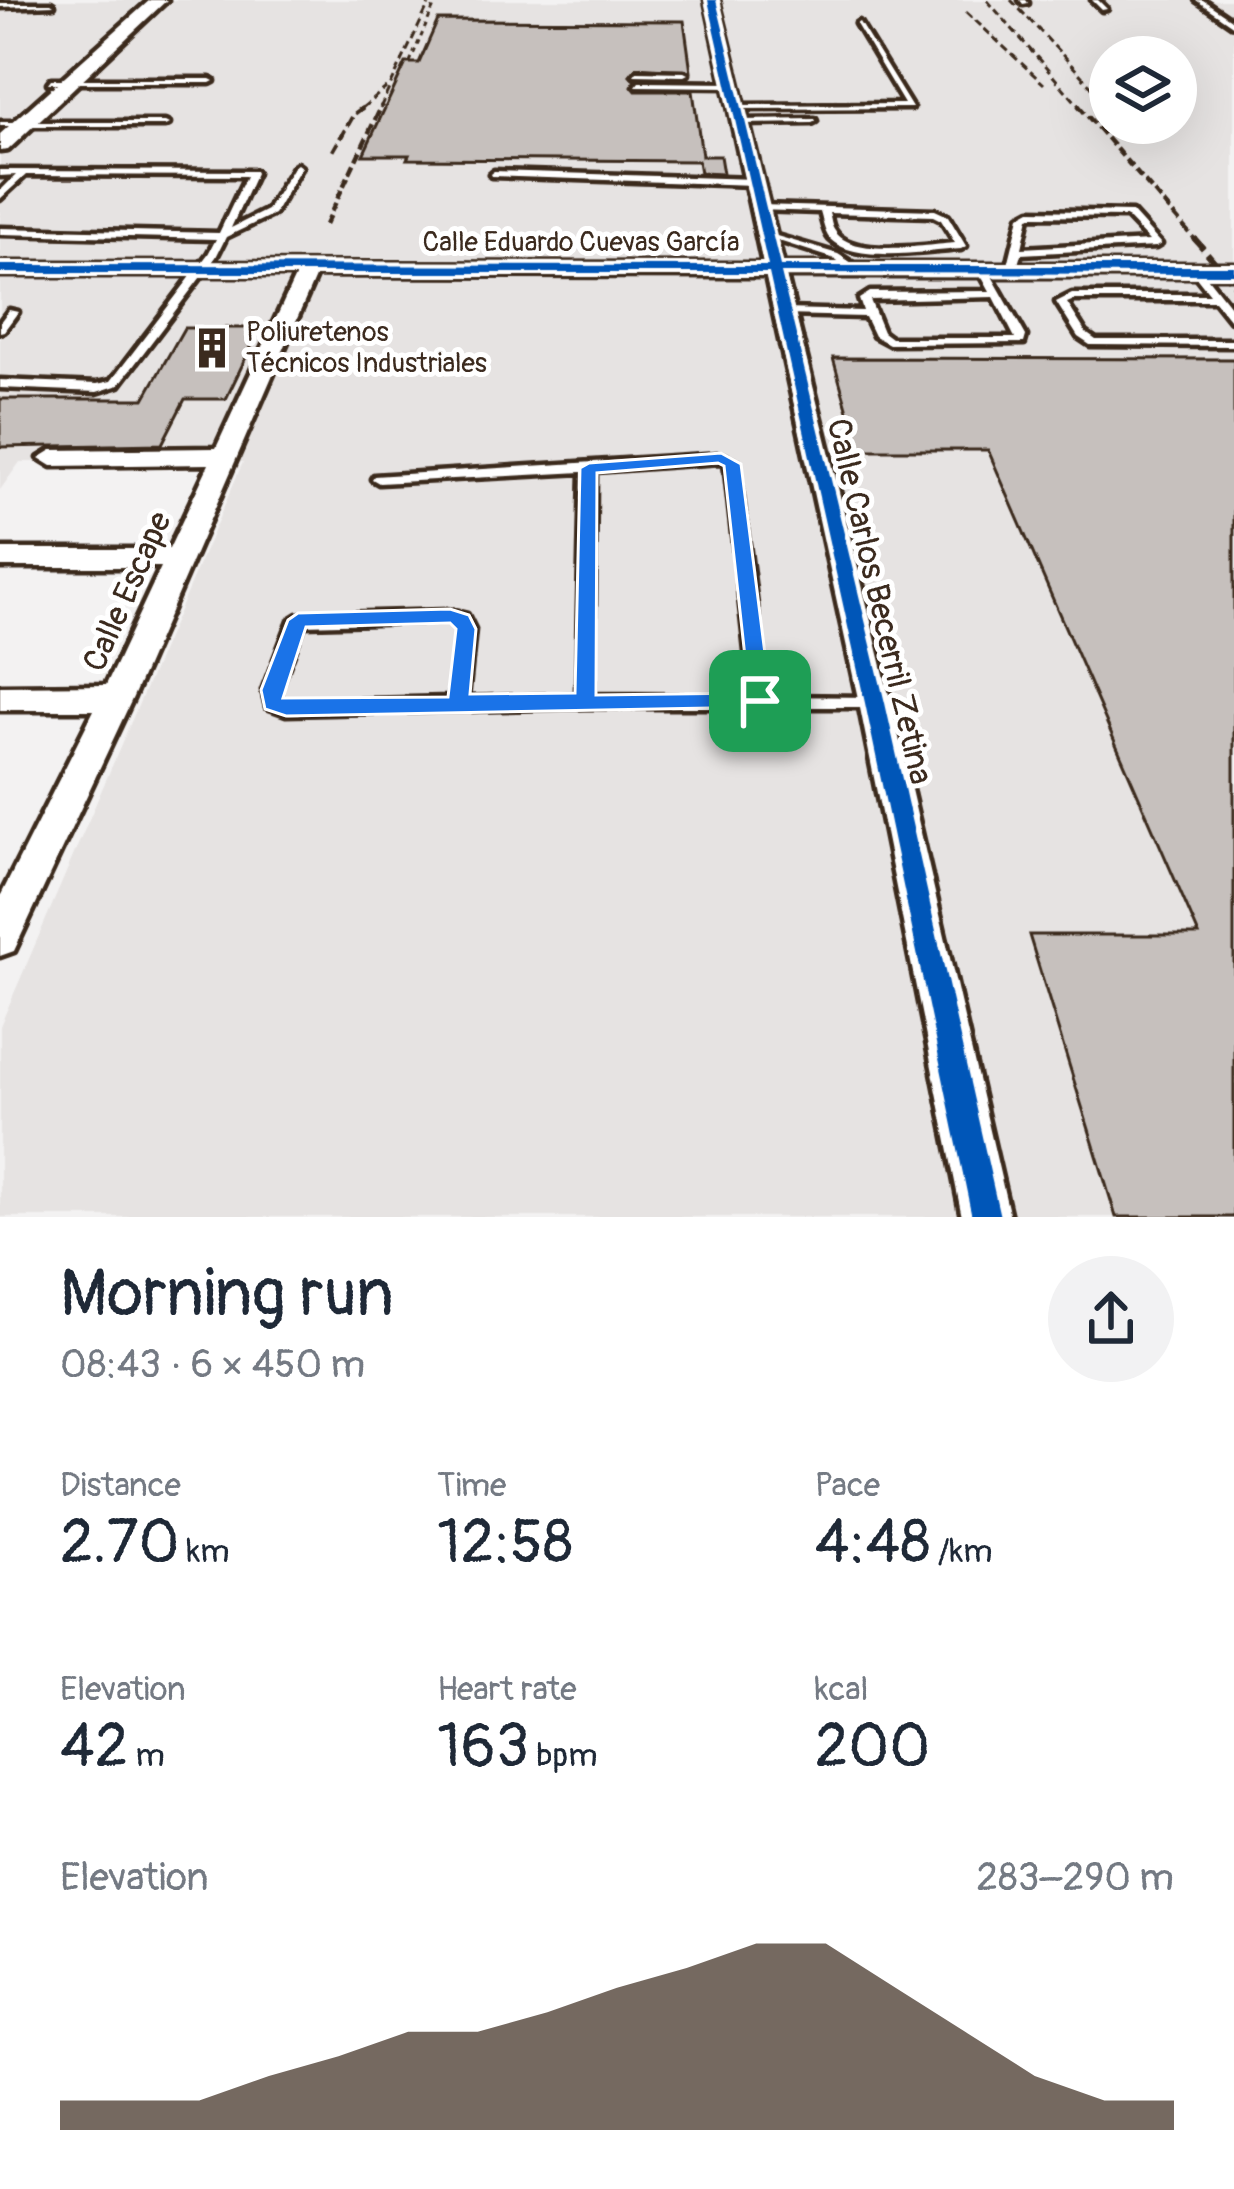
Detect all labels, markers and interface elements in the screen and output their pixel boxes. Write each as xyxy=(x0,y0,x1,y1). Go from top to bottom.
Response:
map controls xyxy=(1089,36,1197,144)
button: layers xyxy=(1089,36,1197,144)
street label: Calle Eduardo Cuevas García xyxy=(423,226,739,259)
place label: Poliuretenos Técnicos Industriales xyxy=(246,316,487,380)
building icon: Poliuretenos Técnicos Industriales xyxy=(189,325,235,371)
street label: Calle Carlos Becerril Zetina xyxy=(818,415,942,788)
street label: Calle Escape xyxy=(74,505,181,678)
pin xyxy=(709,650,811,752)
icon: arrive xyxy=(727,668,793,734)
text: Morning run xyxy=(60,1253,394,1336)
button: share xyxy=(1048,1256,1174,1382)
text: 08:43 · 6 × 450 m xyxy=(60,1340,365,1389)
text: Distance xyxy=(60,1465,181,1506)
text: Time xyxy=(437,1465,506,1506)
text: Pace xyxy=(815,1465,880,1506)
text: 2.70 xyxy=(60,1506,179,1581)
text: 12:58 xyxy=(437,1506,573,1581)
text: 4:48 xyxy=(815,1506,931,1581)
text: km xyxy=(179,1531,230,1572)
text: /km xyxy=(931,1531,993,1572)
text: Elevation xyxy=(60,1669,186,1710)
text: Heart rate xyxy=(437,1669,576,1710)
text: kcal xyxy=(815,1669,868,1710)
text: 42 xyxy=(60,1710,128,1785)
text: 163 xyxy=(437,1710,529,1785)
text: 200 xyxy=(815,1710,930,1785)
text: m xyxy=(128,1735,165,1776)
text: bpm xyxy=(529,1735,597,1776)
text: Elevation xyxy=(60,1853,209,1902)
text: 283–290 m xyxy=(976,1853,1174,1902)

